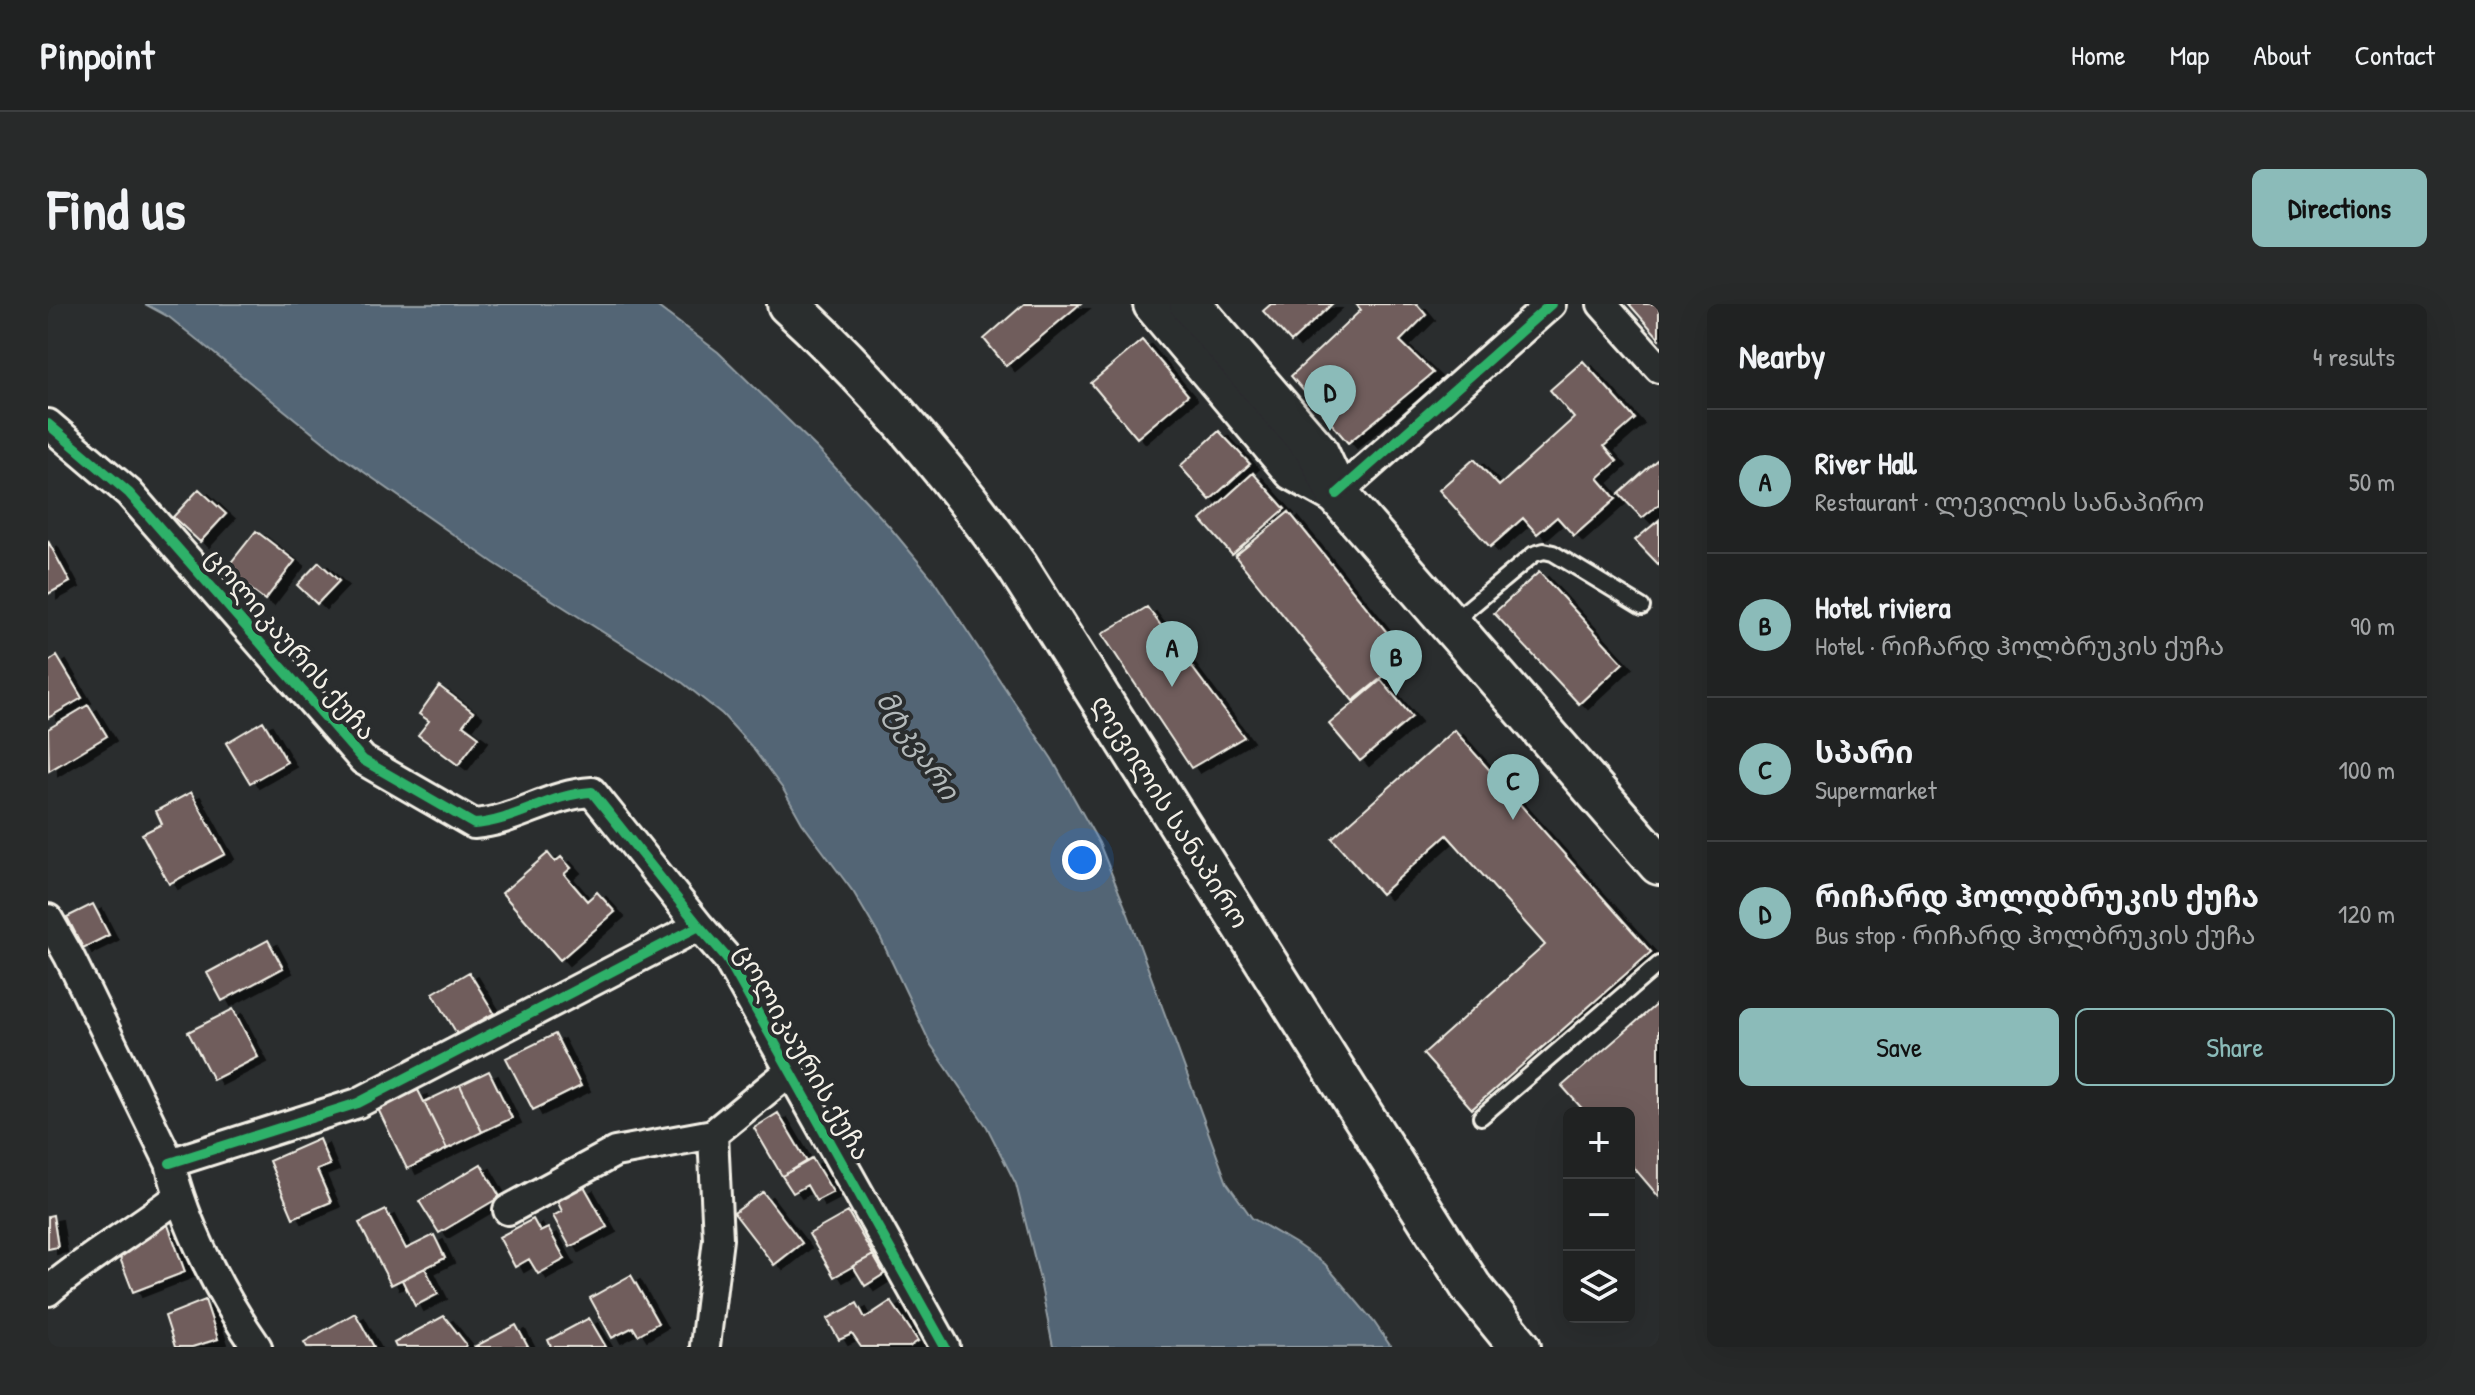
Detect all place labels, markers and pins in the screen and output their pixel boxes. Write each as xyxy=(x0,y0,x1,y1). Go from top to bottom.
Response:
pin: D xyxy=(1304,365,1356,431)
pin: A xyxy=(1146,621,1198,687)
pin: B xyxy=(1370,630,1422,696)
pin: C xyxy=(1487,754,1539,820)

